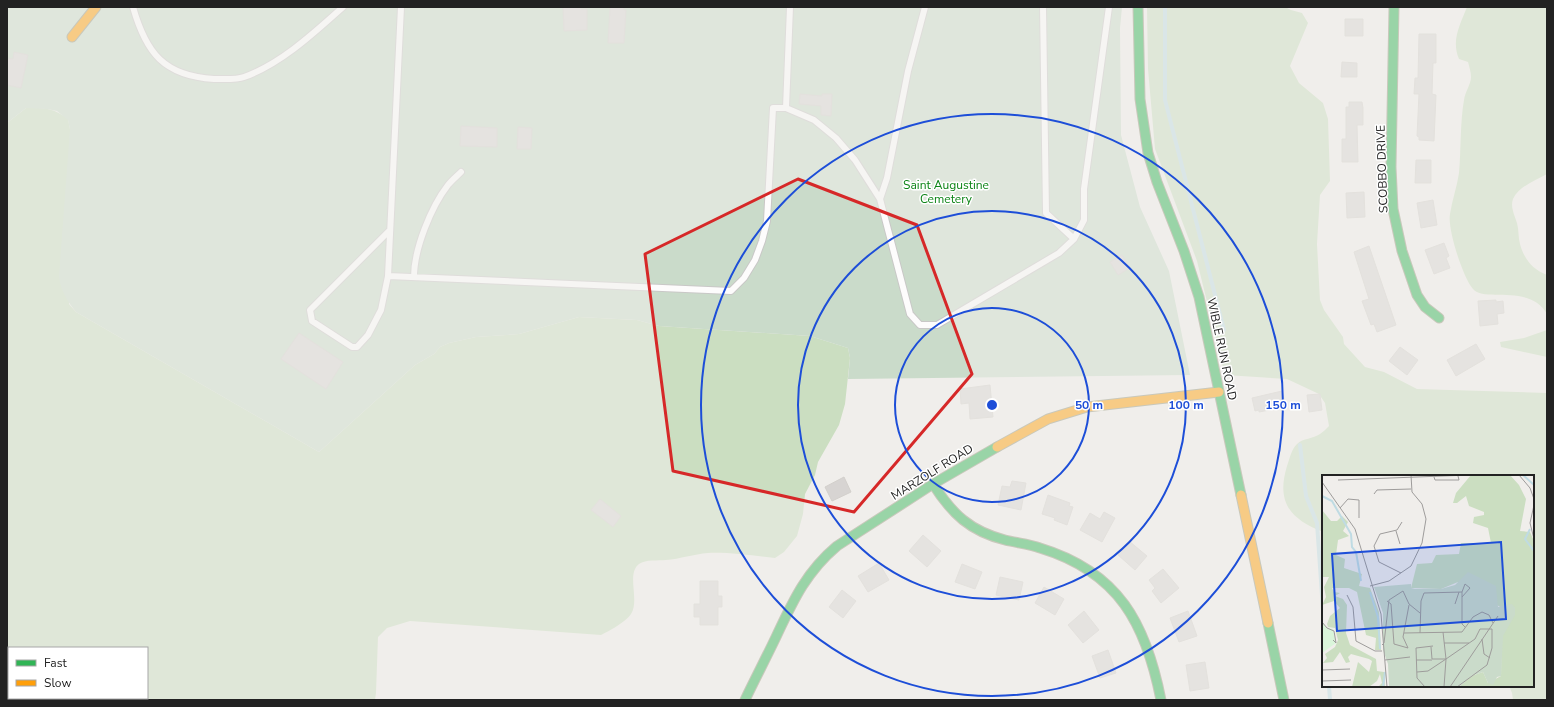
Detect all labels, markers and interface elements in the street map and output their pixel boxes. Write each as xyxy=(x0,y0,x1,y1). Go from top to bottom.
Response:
street label: SCOBBO DRIVE xyxy=(1372,125,1392,213)
park label: Saint Augustine Cemetery xyxy=(903,177,989,207)
street label: WIBLE RUN ROAD xyxy=(1203,296,1241,402)
text: 50 m xyxy=(1075,397,1103,413)
text: 100 m xyxy=(1168,397,1204,413)
text: 150 m xyxy=(1265,397,1301,413)
centre of rings xyxy=(985,398,999,412)
street label: MARZOLF ROAD xyxy=(888,440,976,504)
inset map xyxy=(1322,475,1534,687)
legend xyxy=(8,647,148,699)
text: Fast xyxy=(44,655,67,671)
text: Slow xyxy=(44,675,72,691)

